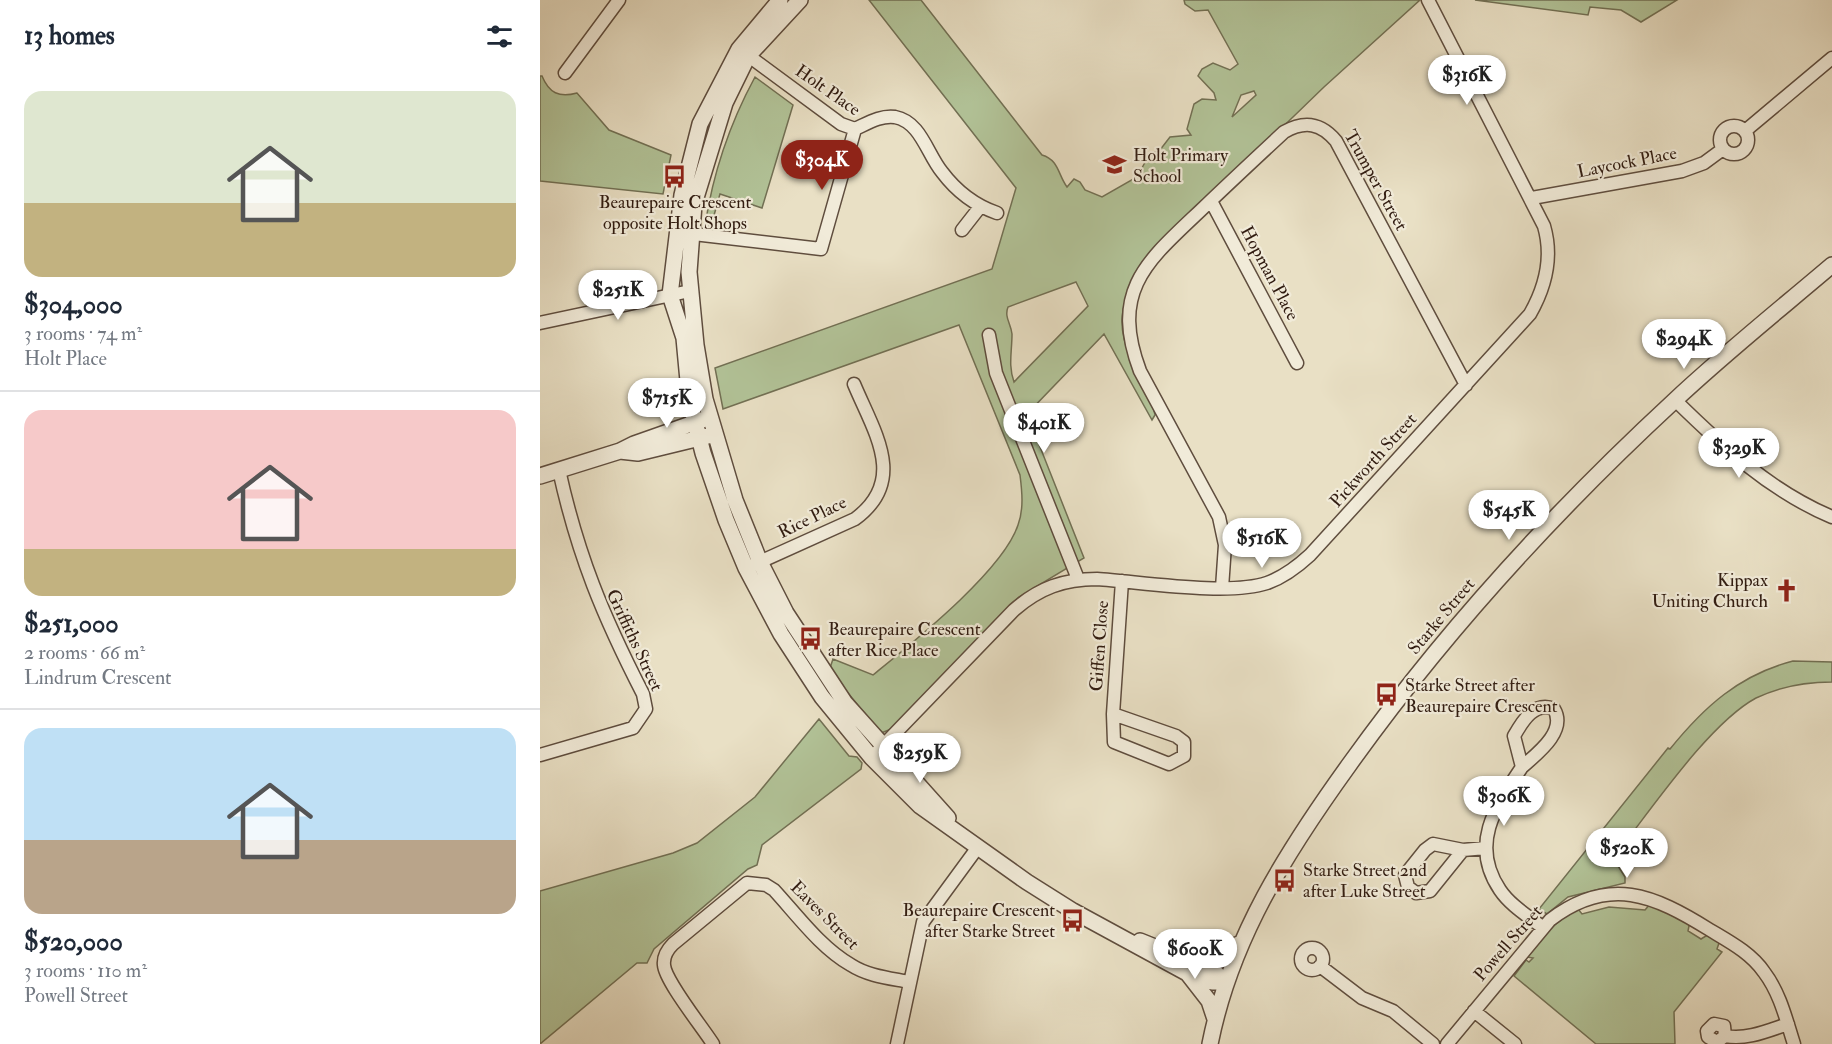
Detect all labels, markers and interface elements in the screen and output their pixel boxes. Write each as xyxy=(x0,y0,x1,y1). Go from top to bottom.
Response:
text: 13 homes xyxy=(24,20,115,52)
icon: filters xyxy=(483,20,516,53)
pin: $316K xyxy=(1425,55,1509,106)
street label: Holt Place xyxy=(791,60,865,121)
text: $316K xyxy=(1442,62,1492,87)
street label: Trumper Street xyxy=(1338,126,1413,235)
icon: home xyxy=(216,130,324,238)
pin: $304K xyxy=(780,140,864,191)
street label: Laycock Place xyxy=(1575,141,1679,183)
place label: Holt Primary School xyxy=(1133,144,1229,188)
text: $304K xyxy=(795,147,849,172)
school or university icon: Holt Primary School xyxy=(1102,152,1128,178)
bus stop icon: Beaurepaire Crescent opposite Holt Shops xyxy=(662,163,688,189)
place label: Beaurepaire Crescent opposite Holt Shops xyxy=(599,191,751,235)
street label: Hopman Place xyxy=(1235,222,1304,325)
pin: $251K xyxy=(576,270,660,321)
text: $251K xyxy=(592,277,644,302)
text: $304,000 xyxy=(24,289,123,321)
pin: $294K xyxy=(1642,319,1726,370)
text: 3 rooms · 74 m² xyxy=(24,321,142,346)
text: $294K xyxy=(1656,326,1712,351)
text: Holt Place xyxy=(24,346,107,371)
pin: $715K xyxy=(625,378,709,429)
text: $715K xyxy=(642,385,692,410)
pin: $401K xyxy=(1002,403,1086,454)
street label: Pickworth Street xyxy=(1325,408,1422,513)
text: $401K xyxy=(1017,410,1071,435)
pin: $329K xyxy=(1697,428,1781,479)
text: $329K xyxy=(1712,435,1766,460)
icon: home xyxy=(216,449,324,557)
pin: $545K xyxy=(1467,490,1551,541)
street label: Rice Place xyxy=(774,491,851,544)
text: $545K xyxy=(1482,497,1536,522)
pin: $516K xyxy=(1220,518,1304,569)
text: $516K xyxy=(1236,525,1288,550)
place label: Kippax Uniting Church xyxy=(1652,569,1769,613)
street label: Starke Street xyxy=(1403,573,1480,659)
church icon: Kippax Uniting Church xyxy=(1773,577,1799,603)
street label: Griffiths Street xyxy=(601,586,668,695)
street label: Giffen Close xyxy=(1085,599,1114,692)
text: $251,000 xyxy=(24,608,119,640)
place label: Beaurepaire Crescent after Rice Place xyxy=(828,618,981,662)
bus stop icon: Beaurepaire Crescent after Rice Place xyxy=(797,626,823,652)
text: 2 rooms · 66 m² xyxy=(24,640,145,665)
text: Lindrum Crescent xyxy=(24,665,172,690)
place label: Starke Street after Beaurepaire Crescent xyxy=(1405,674,1558,718)
bus stop icon: Starke Street after Beaurepaire Crescent xyxy=(1374,682,1400,708)
pin: $259K xyxy=(878,733,962,784)
text: $259K xyxy=(893,740,947,765)
icon: home xyxy=(216,767,324,875)
pin: $306K xyxy=(1462,776,1546,827)
text: $306K xyxy=(1477,783,1531,808)
pin: $520K xyxy=(1585,828,1669,879)
text: $520K xyxy=(1600,835,1654,860)
place label: Starke Street 2nd after Luke Street xyxy=(1303,859,1427,903)
bus stop icon: Starke Street 2nd after Luke Street xyxy=(1272,867,1298,893)
street label: Eaves Street xyxy=(785,876,864,955)
place label: Beaurepaire Crescent after Starke Street xyxy=(902,899,1055,943)
street label: Powell Street xyxy=(1469,900,1548,986)
bus stop icon: Beaurepaire Crescent after Starke Street xyxy=(1060,907,1086,933)
text: $520,000 xyxy=(24,926,123,958)
pin: $600K xyxy=(1153,929,1237,980)
text: $600K xyxy=(1167,936,1223,961)
text: 3 rooms · 110 m² xyxy=(24,958,147,983)
text: Powell Street xyxy=(24,983,128,1008)

